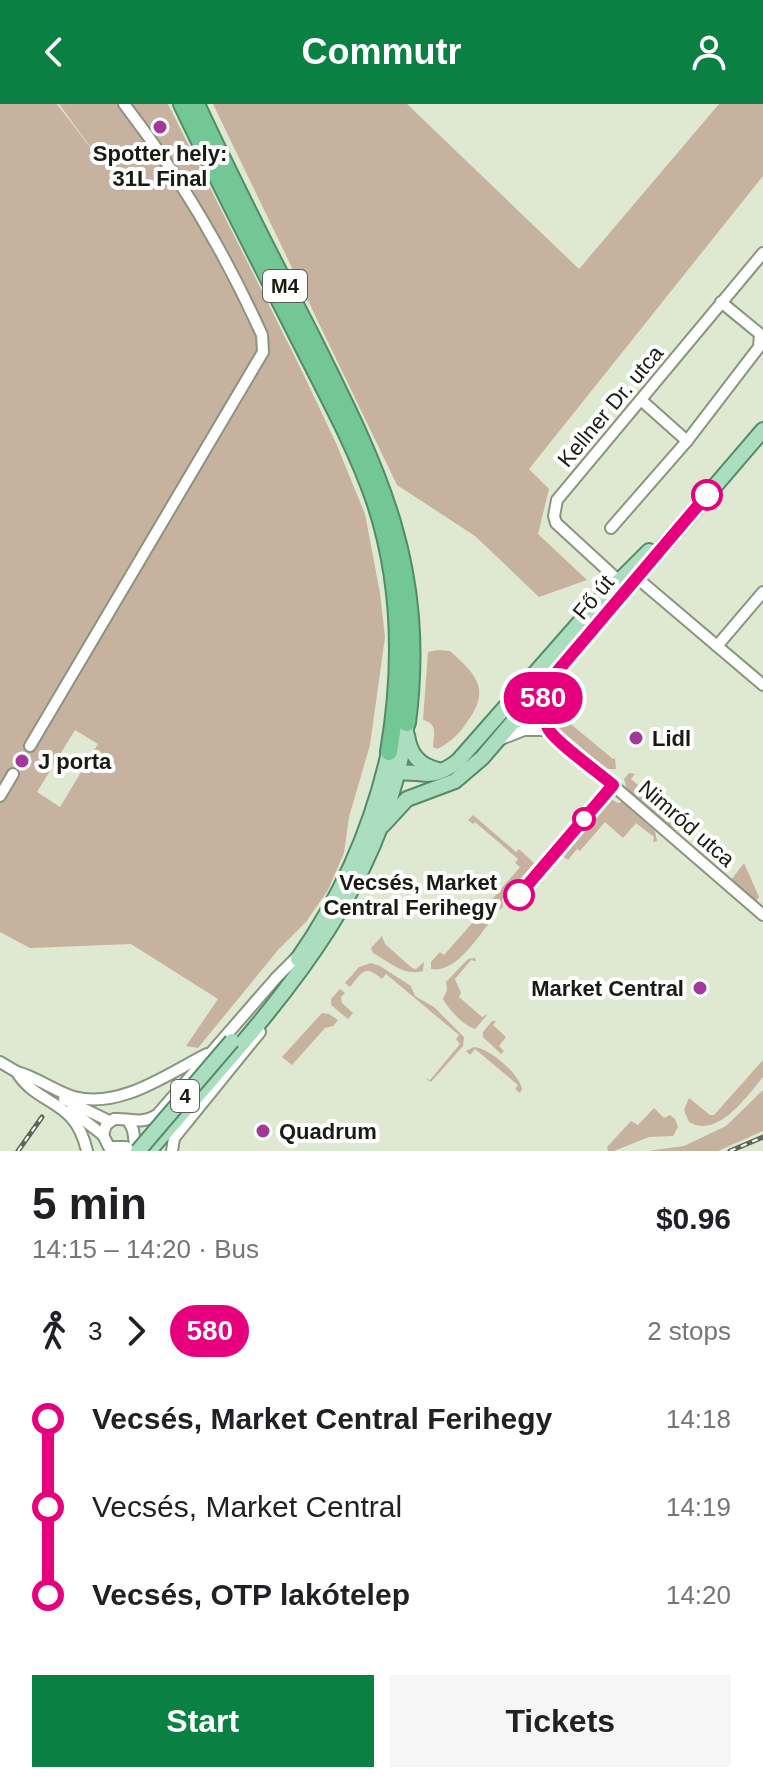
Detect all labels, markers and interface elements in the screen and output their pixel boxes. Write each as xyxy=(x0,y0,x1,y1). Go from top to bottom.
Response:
icon: back xyxy=(32,30,76,74)
icon: person xyxy=(687,30,731,74)
text: Commutr xyxy=(302,31,462,72)
marker: Spotter hely: 31L Final xyxy=(151,118,169,136)
place label: Spotter hely: 31L Final xyxy=(93,141,227,191)
road number: M4 xyxy=(263,270,307,302)
street label: Kellner Dr. utca xyxy=(552,340,669,472)
unlabelled marker xyxy=(692,480,722,510)
street label: Fő út xyxy=(568,570,619,625)
line badge: 580 xyxy=(497,672,589,724)
text: 580 xyxy=(520,682,566,713)
place label: Lidl xyxy=(652,726,691,751)
marker: Lidl xyxy=(627,729,645,747)
place label: J porta xyxy=(38,749,112,774)
marker: J porta xyxy=(13,752,31,770)
street label: Nimród utca xyxy=(634,775,740,872)
unlabelled marker xyxy=(573,808,595,830)
place label: Vecsés, Market Central Ferihegy xyxy=(323,870,498,920)
marker: Vecsés, Market Central Ferihegy xyxy=(504,880,534,910)
place label: Market Central xyxy=(531,976,684,1001)
marker: Market Central xyxy=(691,979,709,997)
road number: 4 xyxy=(171,1080,199,1112)
place label: Quadrum xyxy=(279,1119,377,1144)
marker: Quadrum xyxy=(254,1122,272,1140)
text: 5 min xyxy=(32,1179,147,1228)
text: $0.96 xyxy=(656,1202,731,1235)
text: 14:15 – 14:20 · Bus xyxy=(32,1234,259,1264)
icon: walk xyxy=(32,1309,76,1353)
icon: forward xyxy=(114,1309,158,1353)
text: 580 xyxy=(186,1315,233,1346)
text: 3 xyxy=(88,1316,102,1346)
text: 2 stops xyxy=(647,1316,731,1346)
text: Vecsés, Market Central Ferihegy xyxy=(92,1402,552,1435)
text: 14:18 xyxy=(666,1404,731,1434)
text: Vecsés, Market Central xyxy=(92,1490,402,1523)
text: 14:19 xyxy=(666,1492,731,1522)
text: Vecsés, OTP lakótelep xyxy=(92,1578,410,1611)
text: 14:20 xyxy=(666,1580,731,1610)
button: Start xyxy=(32,1675,374,1767)
button: Tickets xyxy=(390,1675,731,1767)

